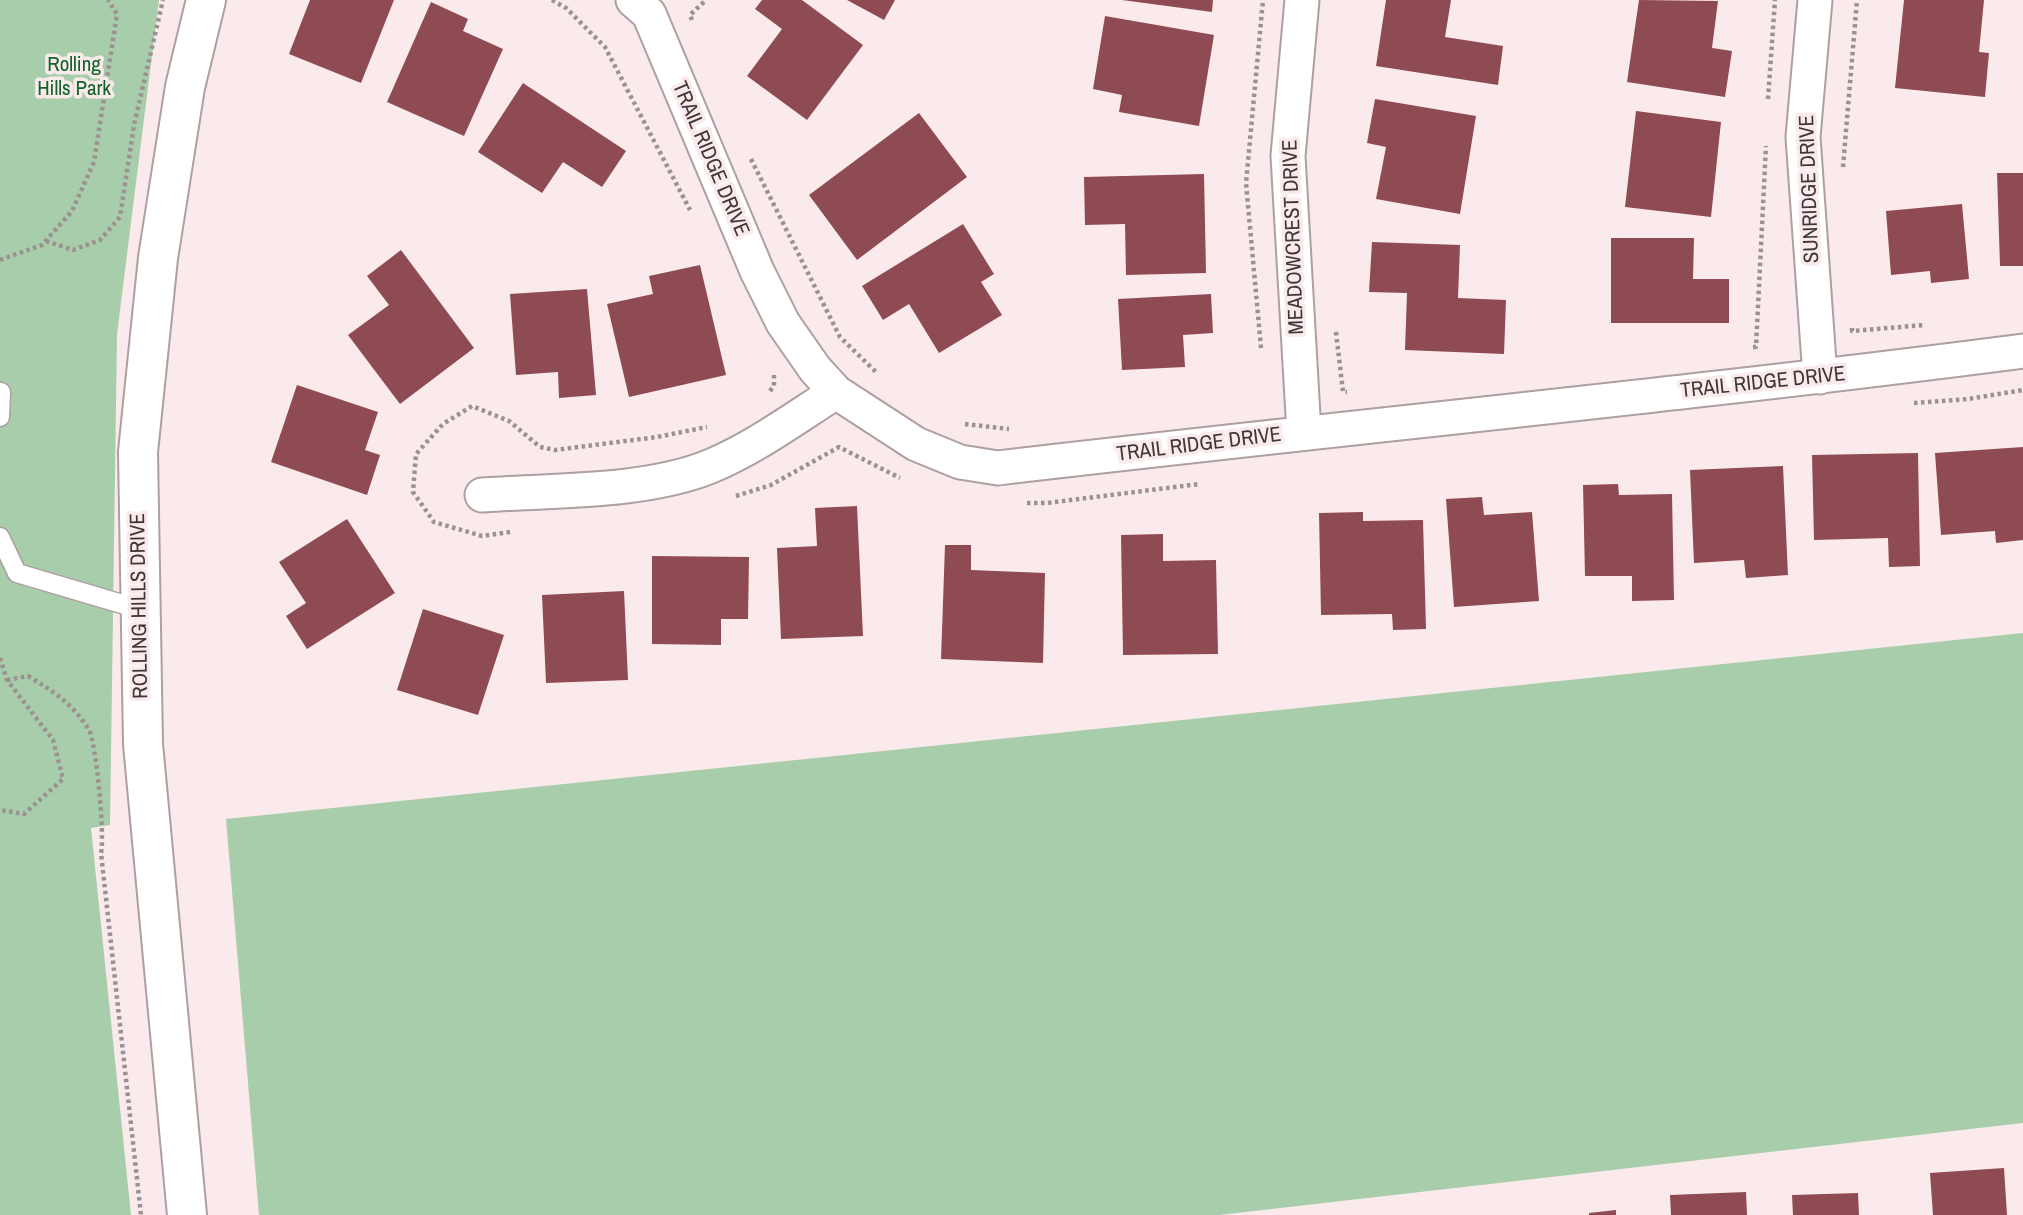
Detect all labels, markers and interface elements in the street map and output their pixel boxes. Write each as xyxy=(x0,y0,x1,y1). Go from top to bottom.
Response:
park label: Rolling Hills Park xyxy=(37,52,111,102)
street label: TRAIL RIDGE DRIVE xyxy=(666,78,754,240)
street label: SUNRIDGE DRIVE xyxy=(1795,114,1825,264)
street label: MEADOWCREST DRIVE xyxy=(1278,139,1310,335)
street label: TRAIL RIDGE DRIVE xyxy=(1679,362,1847,404)
street label: TRAIL RIDGE DRIVE xyxy=(1115,422,1283,468)
street label: ROLLING HILLS DRIVE xyxy=(126,513,154,699)

